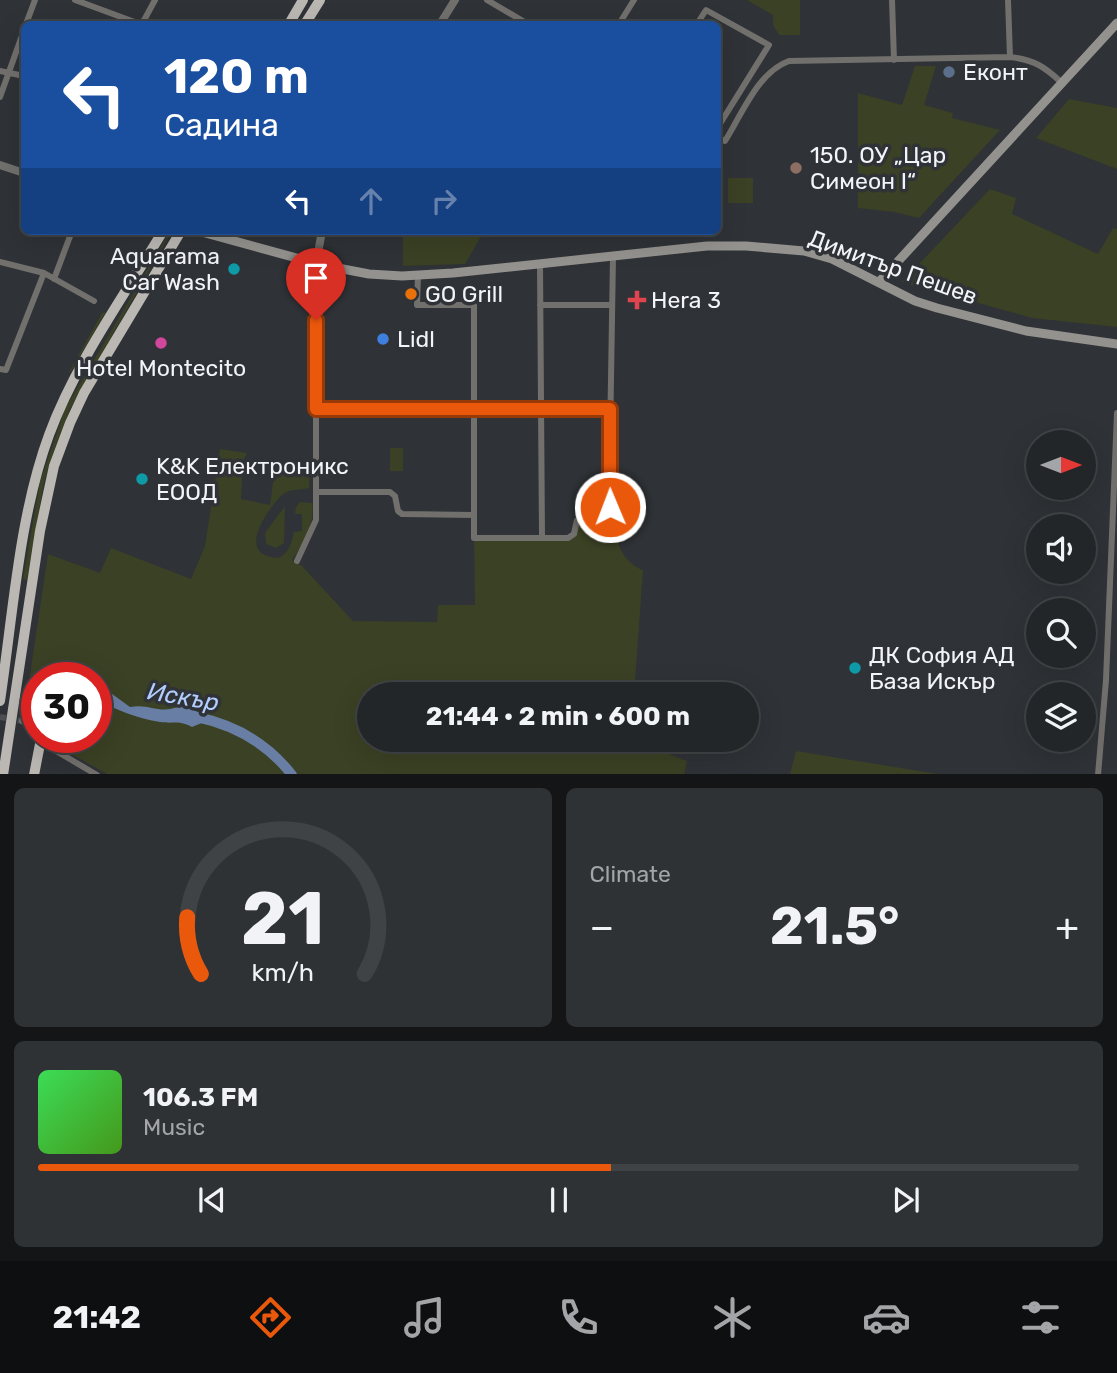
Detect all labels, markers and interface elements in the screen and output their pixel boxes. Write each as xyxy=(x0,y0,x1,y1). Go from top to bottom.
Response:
text: 120 m xyxy=(164,47,309,105)
icon: left xyxy=(49,49,140,140)
place label: Еконт xyxy=(963,58,1028,86)
marker: Еконт xyxy=(941,64,957,80)
text: Садина xyxy=(164,106,279,144)
place label: 150. ОУ „Цар Симеон I“ xyxy=(810,141,946,195)
marker: 150. ОУ „Цар Симеон I“ xyxy=(788,160,804,176)
icon: left xyxy=(279,182,317,220)
icon: ahead xyxy=(352,182,390,220)
icon: right xyxy=(425,182,463,220)
street label: Димитър Пешев xyxy=(805,223,981,311)
place label: Aquarama Car Wash xyxy=(110,242,220,296)
pin xyxy=(286,248,346,320)
icon: arrive xyxy=(297,259,335,297)
marker: Aquarama Car Wash xyxy=(226,261,242,277)
place label: GO Grill xyxy=(425,280,503,308)
marker: GO Grill xyxy=(403,286,419,302)
place label: Hera 3 xyxy=(651,286,721,314)
marker: Hera 3 xyxy=(629,292,645,308)
place label: Lidl xyxy=(397,325,435,353)
marker: Lidl xyxy=(375,331,391,347)
marker: Hotel Montecito xyxy=(153,335,169,351)
place label: Hotel Montecito xyxy=(76,354,246,382)
north arrow xyxy=(1026,430,1096,500)
map controls xyxy=(1026,430,1096,752)
place label: K&K Електроникс ЕООД xyxy=(156,452,349,506)
position arrow xyxy=(573,470,647,544)
marker: K&K Електроникс ЕООД xyxy=(134,471,150,487)
button: sound xyxy=(1026,514,1096,584)
button: search xyxy=(1026,598,1096,668)
place label: ДК София АД База Искър xyxy=(869,641,1015,695)
marker: ДК София АД База Искър xyxy=(847,660,863,676)
speed limit sign: 30 xyxy=(21,662,112,753)
water label: Искър xyxy=(145,677,221,717)
button: layers xyxy=(1026,682,1096,752)
text: 21:44 · 2 min · 600 m xyxy=(426,701,690,732)
text: Climate xyxy=(590,860,671,888)
text: 21 xyxy=(241,876,325,962)
text: 21.5° xyxy=(770,895,899,957)
text: − xyxy=(590,904,614,950)
text: + xyxy=(1055,904,1079,950)
text: km/h xyxy=(252,957,314,986)
text: 106.3 FM xyxy=(143,1082,258,1113)
text: Music xyxy=(143,1113,205,1141)
icon: previous xyxy=(193,1181,231,1219)
icon: pause xyxy=(540,1181,578,1219)
icon: next xyxy=(887,1181,925,1219)
icon: directions xyxy=(246,1293,295,1342)
icon: music xyxy=(400,1293,449,1342)
icon: phone xyxy=(554,1293,603,1342)
icon: climate xyxy=(708,1293,757,1342)
icon: car xyxy=(862,1293,911,1342)
icon: filters xyxy=(1016,1293,1065,1342)
text: 21:42 xyxy=(52,1298,141,1336)

